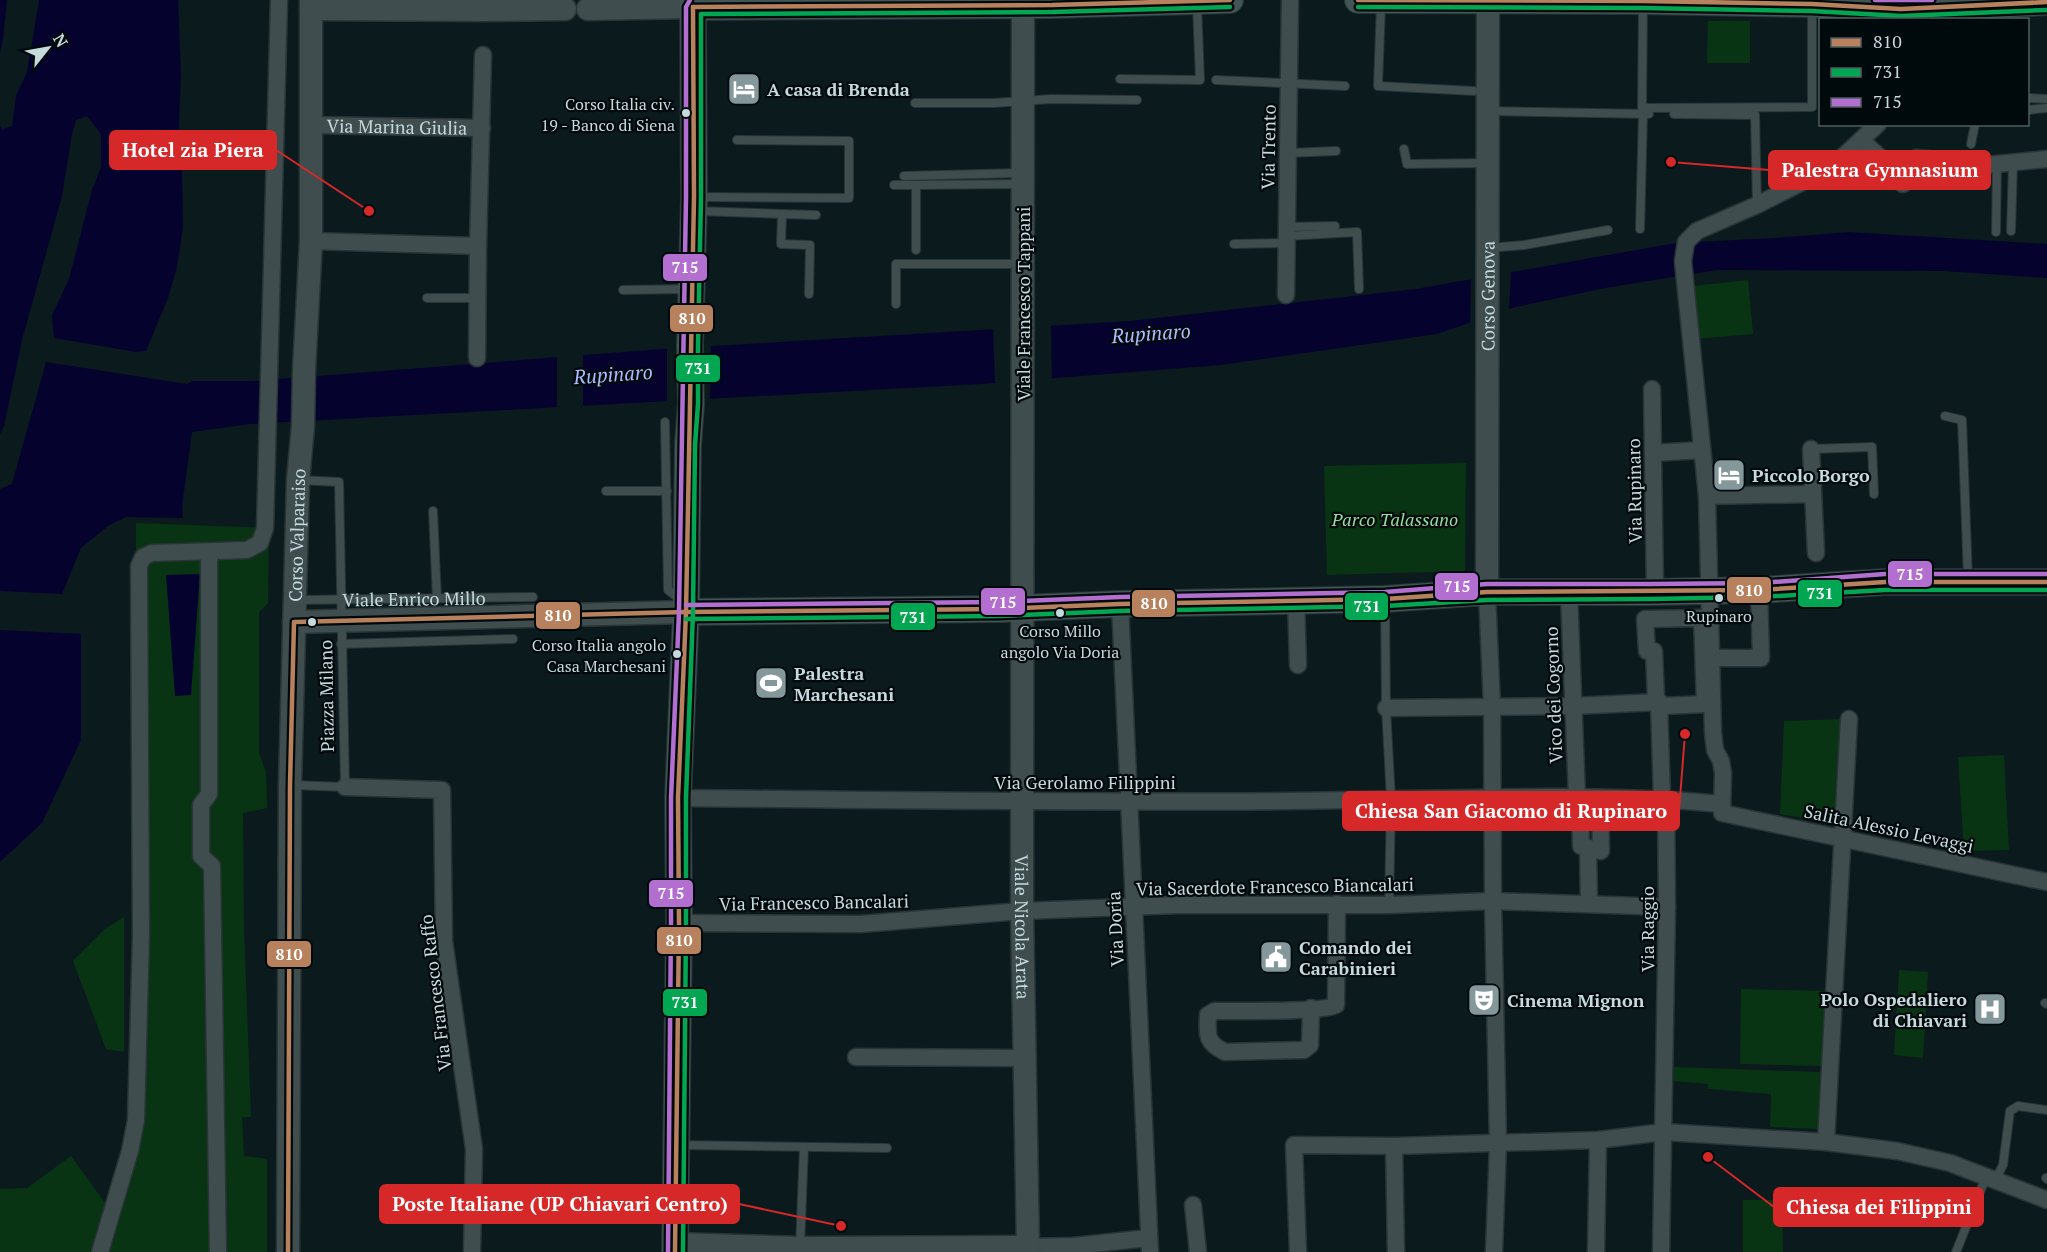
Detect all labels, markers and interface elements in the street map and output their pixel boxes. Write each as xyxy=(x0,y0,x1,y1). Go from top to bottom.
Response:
north arrow xyxy=(18,18,78,78)
legend xyxy=(1819,18,2029,126)
text: N xyxy=(48,29,73,51)
text: 810 xyxy=(1873,29,1902,53)
text: 731 xyxy=(1873,59,1902,83)
hotel icon: A casa di Brenda xyxy=(726,71,762,107)
place label: A casa di Brenda xyxy=(767,77,910,101)
text: 715 xyxy=(1873,89,1902,113)
place label: Corso Italia civ. 19 - Banco di Siena xyxy=(541,93,675,136)
street label: Via Trento xyxy=(1255,104,1281,190)
marker: Corso Italia civ. 19 - Banco di Siena xyxy=(680,107,692,119)
street label: Via Marina Giulia xyxy=(327,113,467,140)
callout: Hotel zia Piera xyxy=(110,131,276,169)
text: Hotel zia Piera xyxy=(122,136,264,163)
callout: Palestra Gymnasium xyxy=(1769,151,1990,189)
text: Palestra Gymnasium xyxy=(1781,156,1979,183)
street label: Viale Francesco Tappani xyxy=(1011,207,1035,401)
street label: Corso Genova xyxy=(1475,241,1500,351)
line badge: 715 xyxy=(662,253,708,282)
text: 715 xyxy=(671,256,699,278)
line badge: 810 xyxy=(669,304,714,333)
text: 810 xyxy=(678,307,706,329)
water label: Rupinaro xyxy=(1109,317,1192,349)
line badge: 731 xyxy=(675,354,721,383)
text: 731 xyxy=(684,357,712,379)
water label: Rupinaro xyxy=(571,358,654,390)
street label: Via Rupinaro xyxy=(1621,438,1647,544)
hotel icon: Piccolo Borgo xyxy=(1711,457,1747,493)
place label: Piccolo Borgo xyxy=(1752,463,1870,487)
street label: Corso Valparaiso xyxy=(283,467,311,602)
park label: Parco Talassano xyxy=(1331,507,1458,531)
line badge: 715 xyxy=(1887,560,1933,588)
text: 715 xyxy=(1896,563,1924,585)
line badge: 715 xyxy=(1434,572,1479,601)
text: 715 xyxy=(1443,575,1471,597)
line badge: 810 xyxy=(1726,576,1772,604)
text: 810 xyxy=(1735,579,1763,601)
line badge: 731 xyxy=(1797,579,1843,608)
text: 731 xyxy=(1806,582,1834,604)
street label: Viale Enrico Millo xyxy=(342,586,486,611)
line badge: 715 xyxy=(980,587,1026,616)
line badge: 810 xyxy=(1131,589,1176,618)
text: 715 xyxy=(989,591,1017,613)
text: 810 xyxy=(1140,592,1168,614)
line badge: 731 xyxy=(1344,592,1389,621)
marker: Rupinaro xyxy=(1713,592,1725,604)
text: 731 xyxy=(1353,595,1381,617)
line badge: 810 xyxy=(535,601,581,630)
line badge: 731 xyxy=(890,602,936,631)
text: 810 xyxy=(544,604,572,626)
place label: Rupinaro xyxy=(1686,605,1752,627)
text: 731 xyxy=(899,606,927,628)
marker: Corso Millo angolo Via Doria xyxy=(1054,607,1066,619)
unlabelled marker xyxy=(306,616,318,628)
place label: Corso Millo angolo Via Doria xyxy=(1001,620,1119,663)
street label: Vico dei Cogorno xyxy=(1539,626,1567,764)
place label: Corso Italia angolo Casa Marchesani xyxy=(532,634,666,677)
street label: Piazza Milano xyxy=(313,640,339,752)
marker: Corso Italia angolo Casa Marchesani xyxy=(671,648,683,660)
place label: Palestra Marchesani xyxy=(794,661,894,706)
sports icon: Palestra Marchesani xyxy=(753,665,789,701)
street label: Via Gerolamo Filippini xyxy=(994,770,1176,794)
callout: Chiesa San Giacomo di Rupinaro xyxy=(1343,792,1679,830)
text: Chiesa San Giacomo di Rupinaro xyxy=(1355,797,1667,824)
street label: Salita Alessio Levaggi xyxy=(1802,798,1976,858)
street label: Viale Nicola Arata xyxy=(1010,854,1036,1000)
street label: Via Sacerdote Francesco Biancalari xyxy=(1136,872,1414,900)
line badge: 715 xyxy=(648,879,694,908)
text: 715 xyxy=(657,882,685,904)
street label: Via Raggio xyxy=(1635,886,1659,972)
street label: Via Francesco Bancalari xyxy=(719,888,909,916)
street label: Via Doria xyxy=(1101,891,1129,967)
street label: Via Francesco Raffo xyxy=(413,913,457,1073)
line badge: 810 xyxy=(656,926,702,955)
text: 810 xyxy=(665,929,693,951)
place label: Comando dei Carabinieri xyxy=(1299,935,1412,980)
public building icon: Comando dei Carabinieri xyxy=(1258,939,1294,975)
line badge: 810 xyxy=(266,940,312,968)
text: 810 xyxy=(275,943,303,965)
theatre icon: Cinema Mignon xyxy=(1466,982,1502,1018)
place label: Polo Ospedaliero di Chiavari xyxy=(1821,987,1967,1032)
line badge: 731 xyxy=(662,988,708,1017)
place label: Cinema Mignon xyxy=(1507,988,1645,1012)
text: 731 xyxy=(671,991,699,1013)
hospital icon: Polo Ospedaliero di Chiavari xyxy=(1972,991,2008,1027)
callout: Poste Italiane (UP Chiavari Centro) xyxy=(380,1185,739,1223)
callout: Chiesa dei Filippini xyxy=(1774,1188,1983,1226)
text: Poste Italiane (UP Chiavari Centro) xyxy=(392,1190,728,1217)
text: Chiesa dei Filippini xyxy=(1786,1193,1972,1220)

